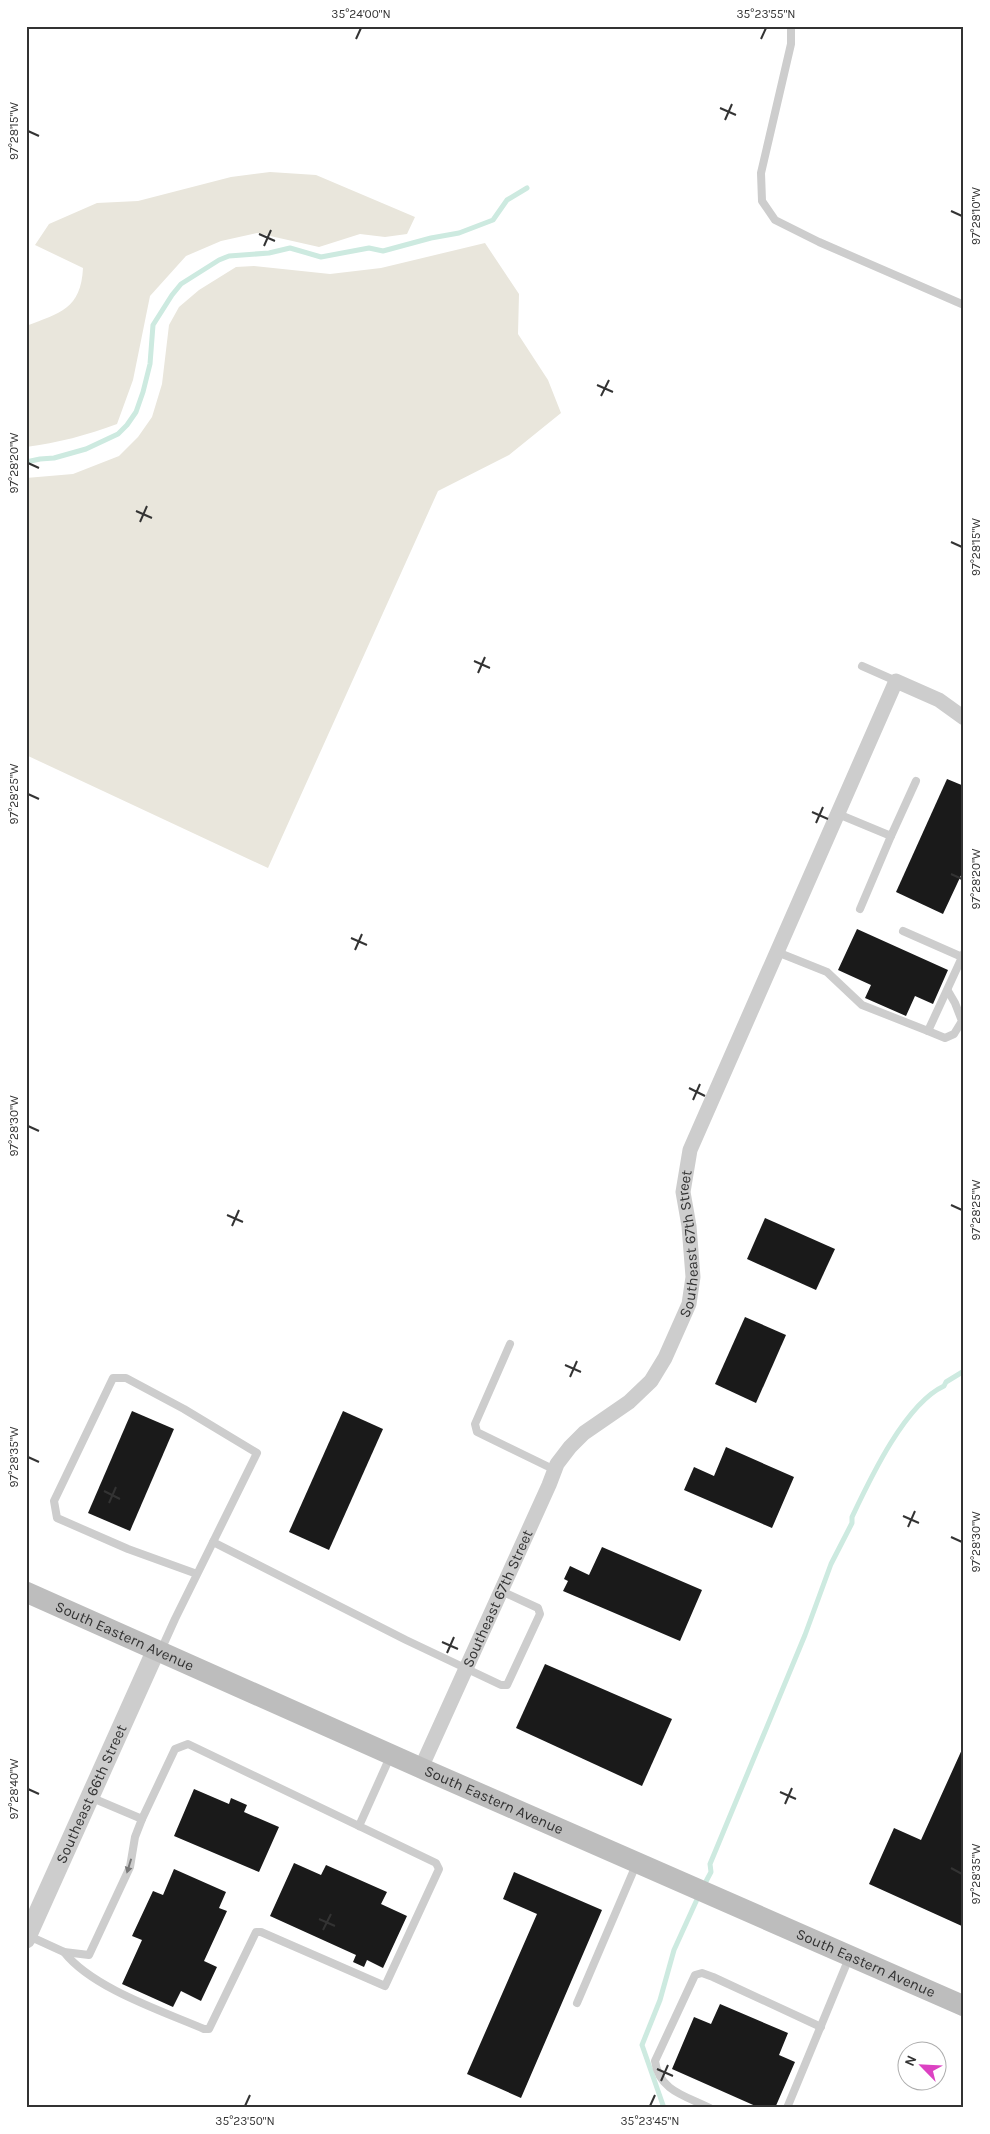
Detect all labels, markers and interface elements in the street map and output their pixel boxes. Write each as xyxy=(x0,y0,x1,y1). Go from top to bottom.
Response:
text: 35°24'00"N xyxy=(331,7,391,21)
text: 35°23'55"N xyxy=(736,7,796,21)
text: 97°28'15"W xyxy=(7,102,21,160)
text: 97°28'10"W xyxy=(969,187,983,245)
text: 97°28'20"W xyxy=(7,432,21,494)
text: 97°28'15"W xyxy=(969,518,983,576)
text: 97°28'25"W xyxy=(7,763,21,824)
text: 97°28'20"W xyxy=(969,848,983,910)
text: 97°28'30"W xyxy=(7,1095,21,1157)
street label: Southeast 67th Street xyxy=(674,1168,702,1320)
text: 97°28'25"W xyxy=(969,1179,983,1240)
text: 97°28'35"W xyxy=(7,1426,21,1487)
text: 97°28'30"W xyxy=(969,1511,983,1573)
street label: Southeast 67th Street xyxy=(459,1526,537,1670)
street label: South Eastern Avenue xyxy=(52,1597,197,1675)
street label: Southeast 66th Street xyxy=(52,1721,131,1866)
text: 97°28'40"W xyxy=(7,1758,21,1819)
street label: South Eastern Avenue xyxy=(422,1762,566,1838)
text: 97°28'35"W xyxy=(969,1843,983,1904)
one-way arrow xyxy=(124,1859,132,1874)
street label: South Eastern Avenue xyxy=(793,1925,938,2001)
north arrow xyxy=(898,2042,948,2092)
text: N xyxy=(901,2053,920,2069)
text: 35°23'50"N xyxy=(215,2114,275,2128)
text: 35°23'45"N xyxy=(621,2114,679,2128)

